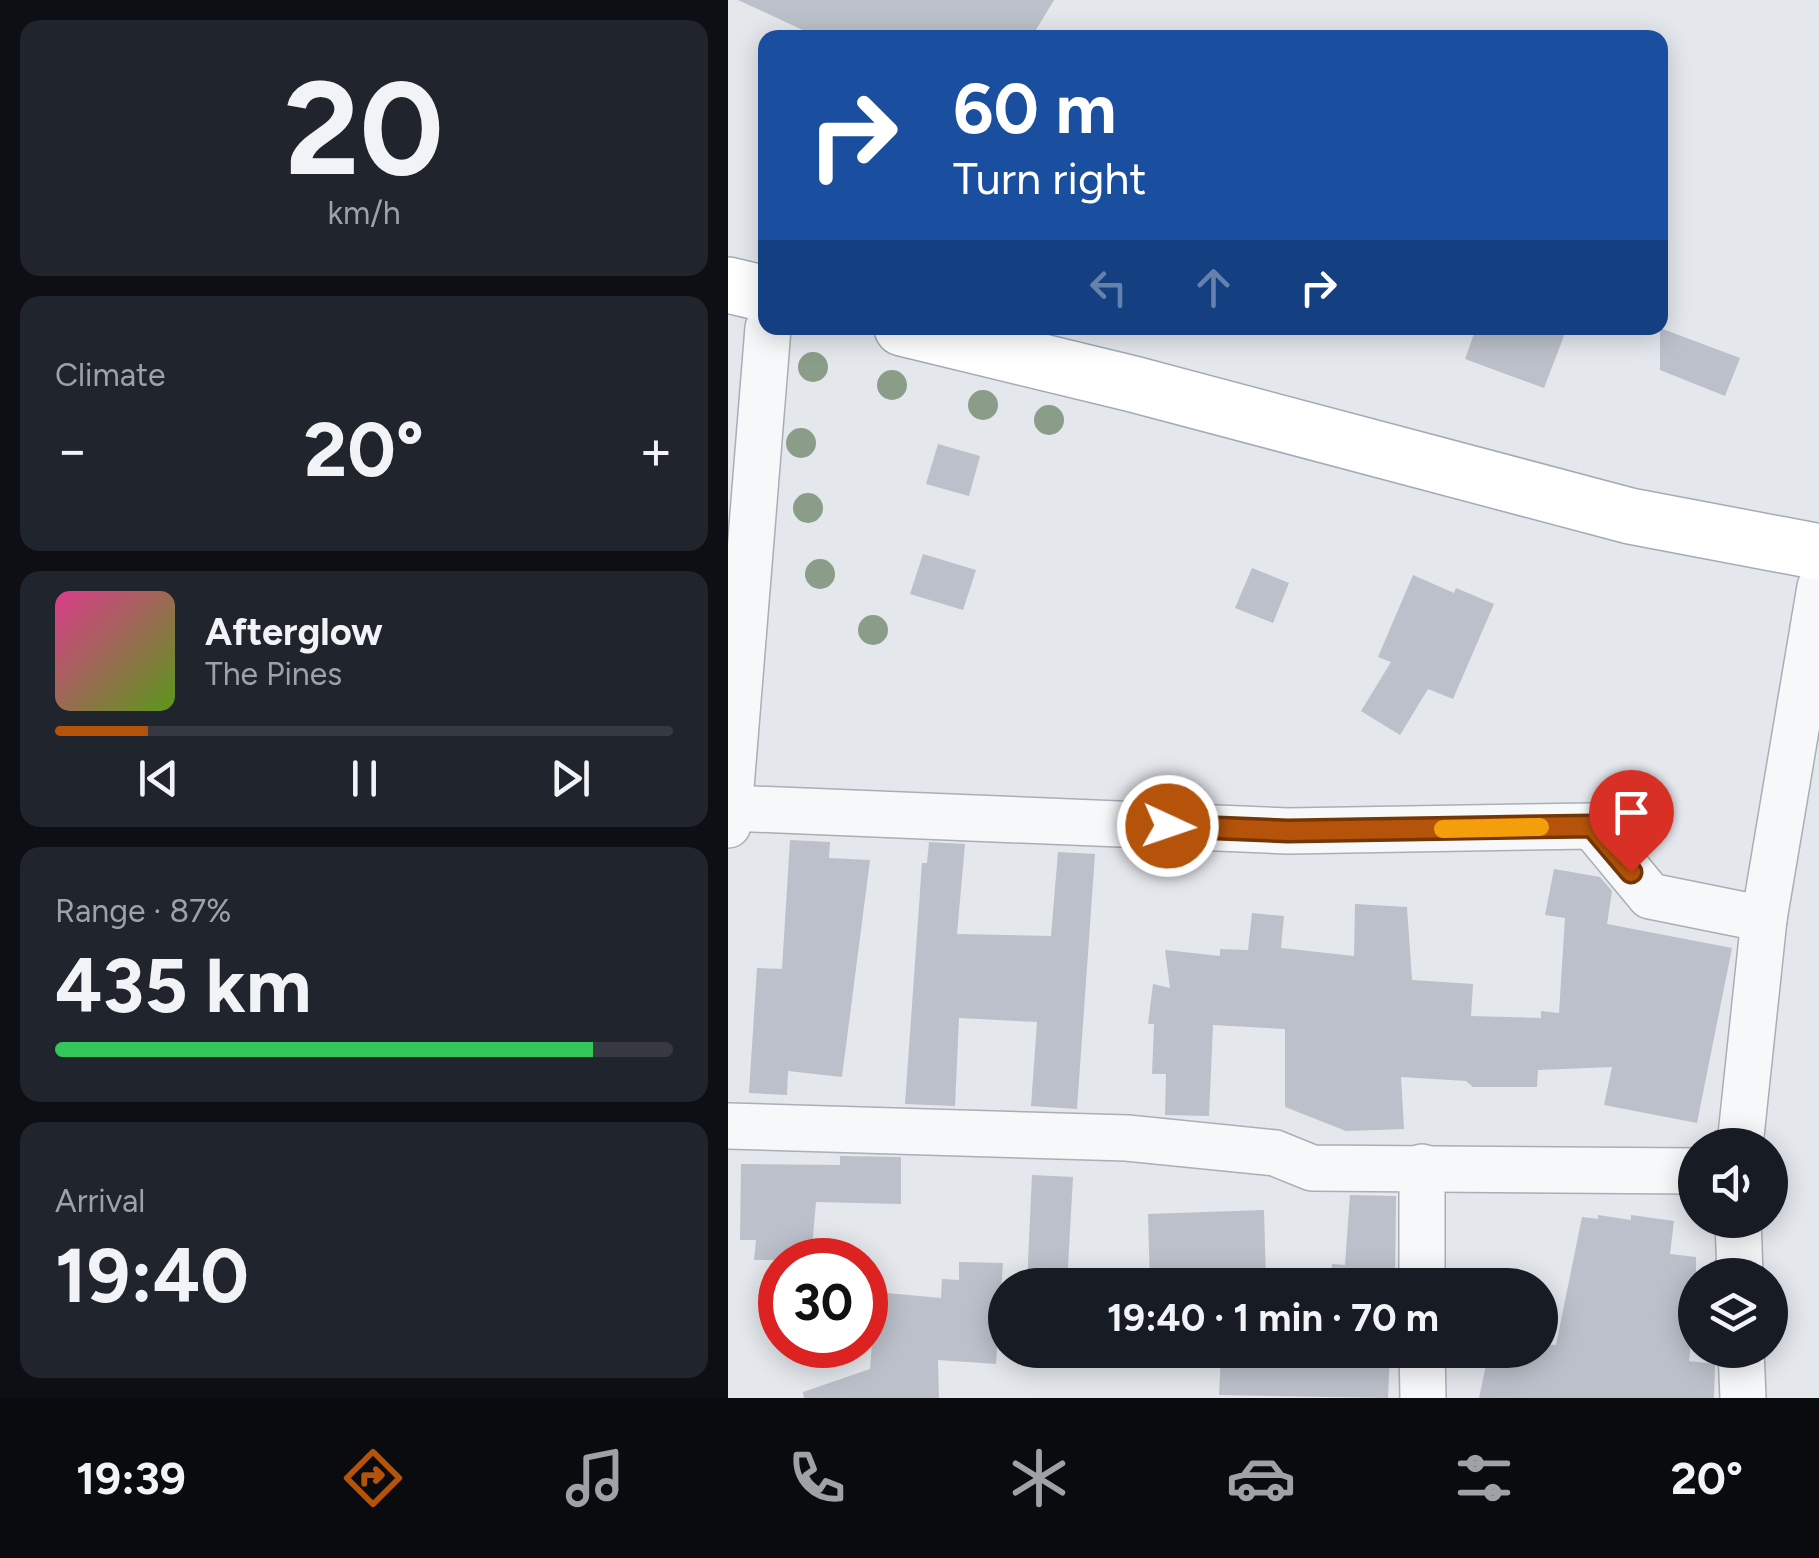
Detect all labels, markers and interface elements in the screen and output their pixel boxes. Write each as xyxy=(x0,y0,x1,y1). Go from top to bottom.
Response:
text: 20 xyxy=(284,51,444,207)
text: 60 m xyxy=(953,66,1117,151)
icon: right xyxy=(788,70,918,200)
text: Turn right xyxy=(953,151,1146,205)
text: km/h xyxy=(327,194,401,232)
icon: left xyxy=(1081,260,1136,315)
icon: ahead xyxy=(1186,260,1241,315)
icon: right xyxy=(1291,260,1346,315)
text: Climate xyxy=(55,356,166,394)
text: 20° xyxy=(304,405,424,495)
text: − xyxy=(55,417,89,483)
text: + xyxy=(639,417,673,483)
text: Afterglow xyxy=(205,609,383,655)
text: The Pines xyxy=(205,655,342,693)
icon: previous xyxy=(131,751,186,806)
icon: pause xyxy=(337,751,392,806)
icon: next xyxy=(543,751,598,806)
pin xyxy=(1589,770,1674,873)
position arrow xyxy=(1116,774,1220,878)
icon: arrive xyxy=(1604,785,1659,840)
text: Range · 87% xyxy=(55,892,231,930)
text: 435 km xyxy=(55,941,311,1031)
map controls xyxy=(1678,1128,1788,1368)
button: sound xyxy=(1678,1128,1788,1238)
text: Arrival xyxy=(55,1182,145,1220)
text: 19:40 xyxy=(55,1231,249,1321)
speed limit sign: 30 xyxy=(758,1238,888,1368)
button: layers xyxy=(1678,1258,1788,1368)
text: 19:40 · 1 min · 70 m xyxy=(1107,1295,1439,1341)
icon: directions xyxy=(338,1443,408,1513)
icon: music xyxy=(560,1443,630,1513)
icon: phone xyxy=(782,1443,852,1513)
icon: climate xyxy=(1004,1443,1074,1513)
icon: car xyxy=(1226,1443,1296,1513)
icon: filters xyxy=(1449,1443,1519,1513)
text: 19:39 xyxy=(76,1451,186,1505)
text: 20° xyxy=(1671,1451,1743,1505)

